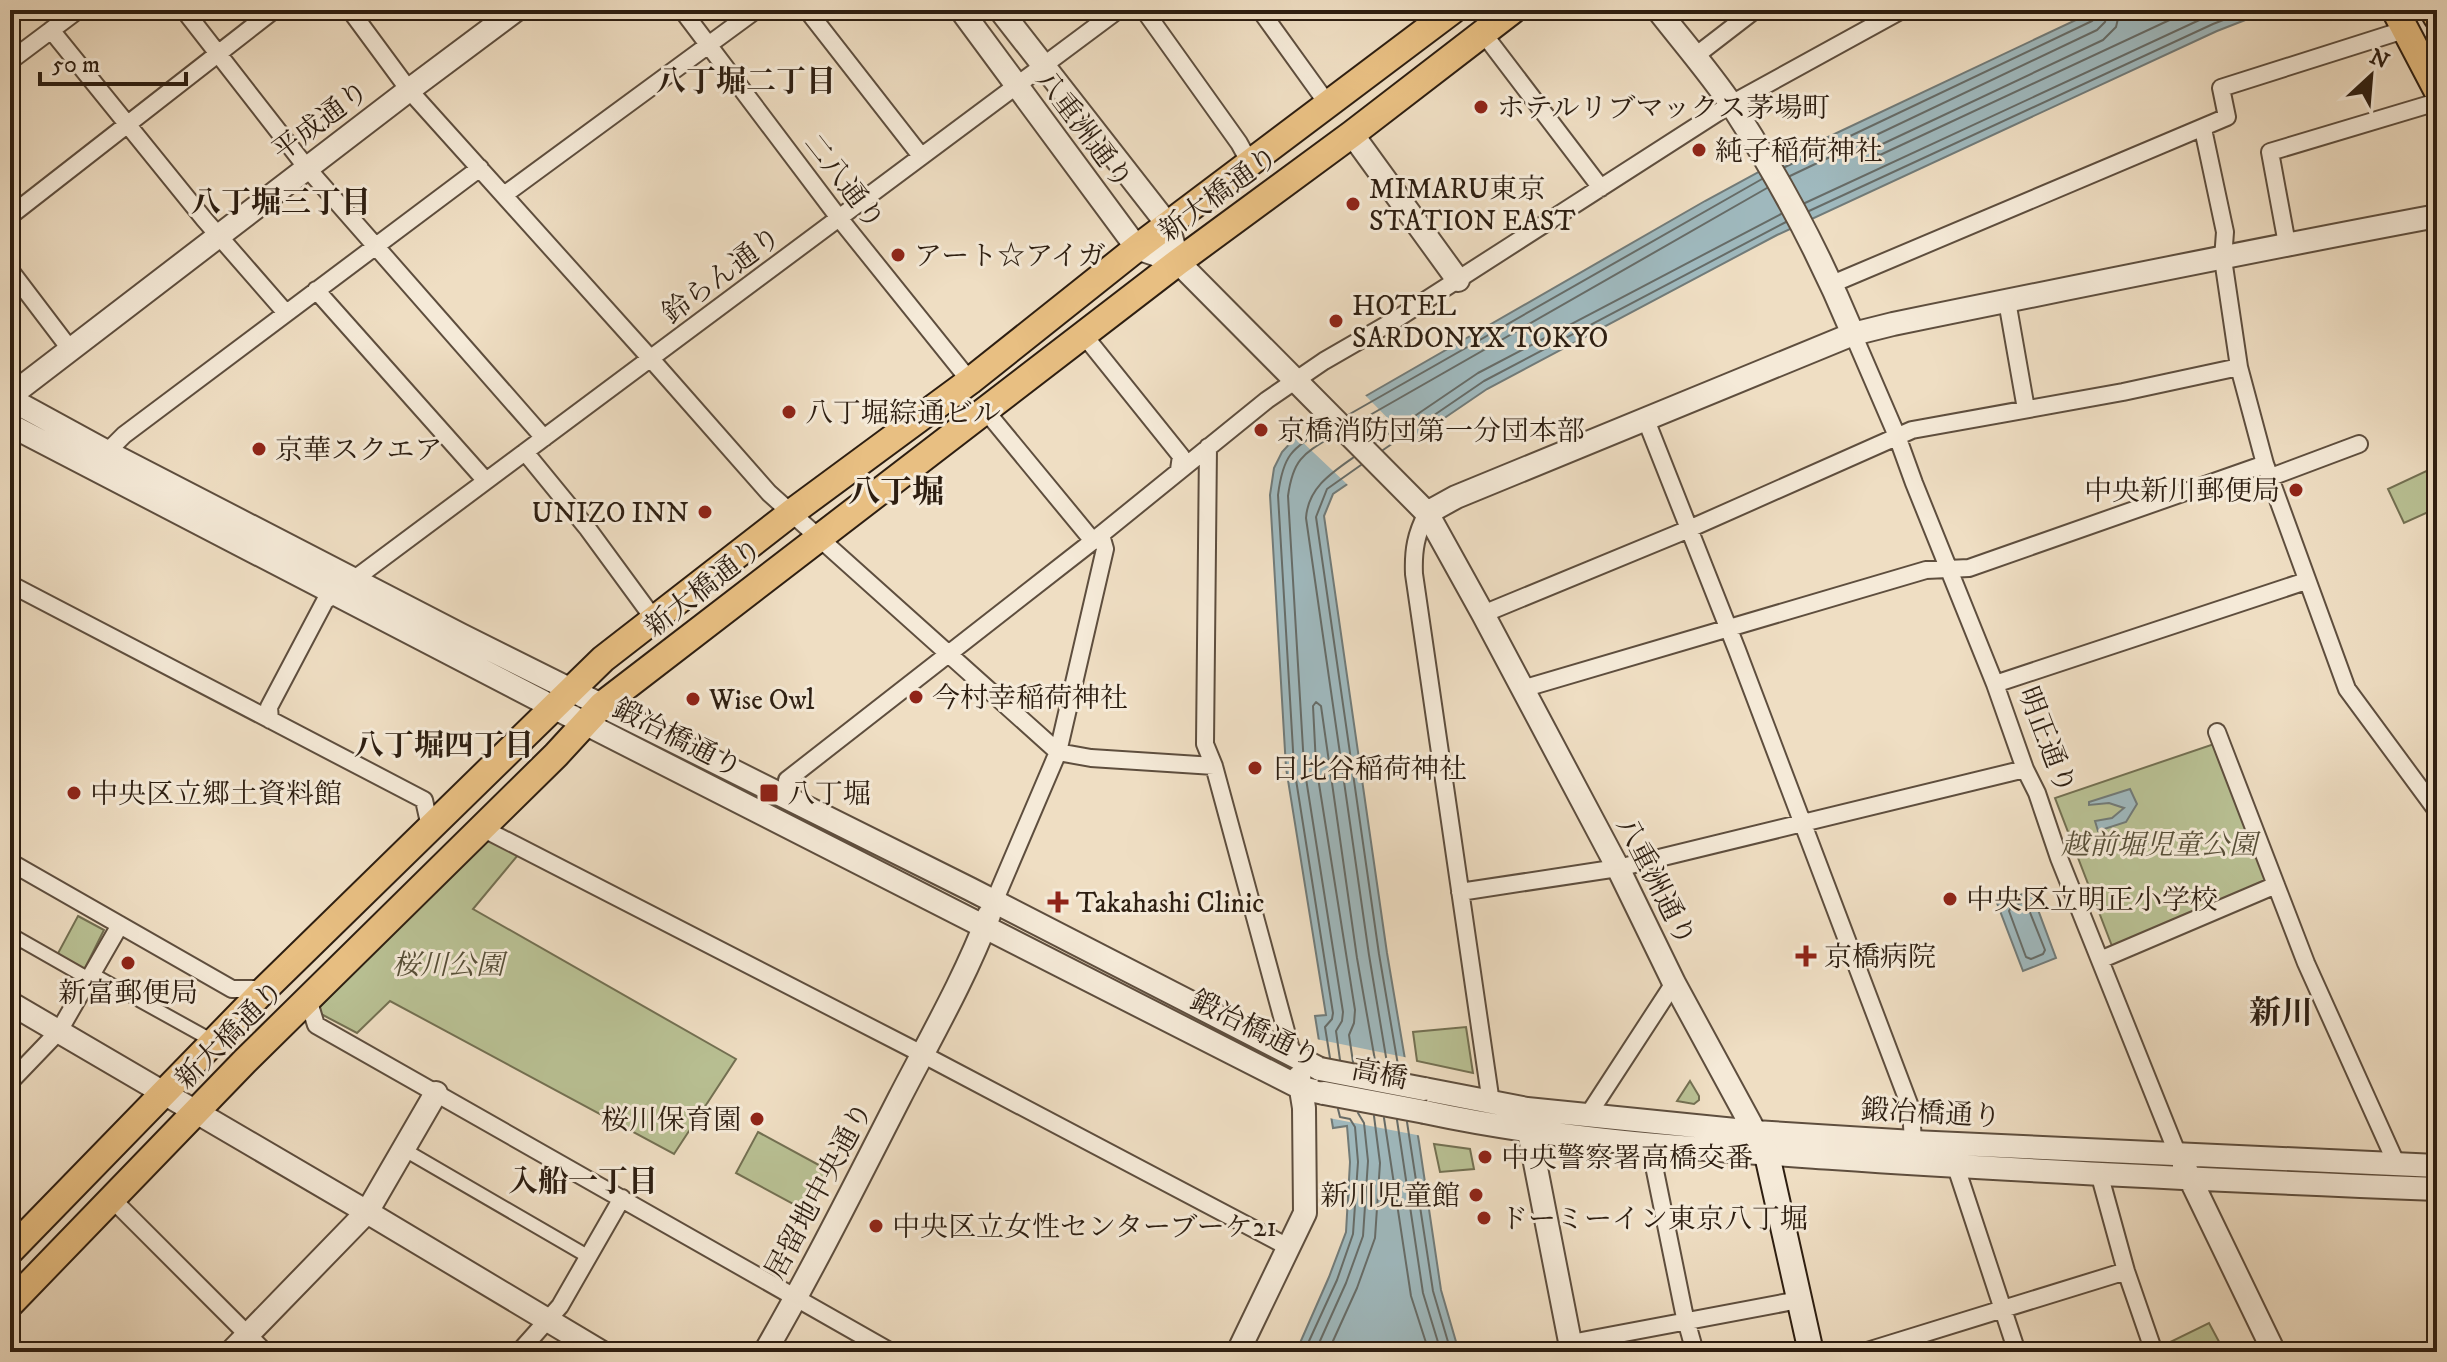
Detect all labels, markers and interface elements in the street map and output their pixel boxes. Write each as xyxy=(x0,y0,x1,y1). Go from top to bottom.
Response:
scale bar xyxy=(40,36,186,86)
north arrow xyxy=(2331,36,2411,116)
text: N xyxy=(2365,43,2393,75)
text: 50 m xyxy=(52,50,100,80)
street label: 八重洲通り xyxy=(1028,63,1140,196)
district label: 八丁堀二丁目 xyxy=(656,64,836,101)
street label: 平成通り xyxy=(266,74,376,169)
place label: ホテルリブマックス茅場町 xyxy=(1497,91,1830,126)
marker: ホテルリブマックス茅場町 xyxy=(1472,98,1490,116)
street label: 二八通り xyxy=(796,127,892,237)
place label: 純子稲荷神社 xyxy=(1715,134,1883,169)
street label: 新大橋通り xyxy=(1152,139,1286,250)
marker: 純子稲荷神社 xyxy=(1690,141,1708,159)
place label: MIMARU東京 STATION EAST xyxy=(1369,172,1576,239)
district label: 八丁堀三丁目 xyxy=(191,185,371,222)
marker: MIMARU東京 STATION EAST xyxy=(1344,195,1362,213)
street label: 鈴らん通り xyxy=(655,219,788,331)
place label: アート☆アイガ xyxy=(914,239,1106,274)
marker: アート☆アイガ xyxy=(889,246,907,264)
place label: HOTEL SARDONYX TOKYO xyxy=(1352,289,1608,356)
marker: HOTEL SARDONYX TOKYO xyxy=(1327,312,1345,330)
place label: 八丁堀綜通ビル xyxy=(805,396,1001,431)
marker: 八丁堀綜通ビル xyxy=(780,403,798,421)
place label: 京橋消防団第一分団本部 xyxy=(1277,414,1585,449)
marker: 京橋消防団第一分団本部 xyxy=(1252,421,1270,439)
place label: 京華スクエア xyxy=(275,433,442,468)
marker: 京華スクエア xyxy=(250,440,268,458)
district label: 八丁堀 xyxy=(848,473,944,513)
place label: 中央新川郵便局 xyxy=(2084,474,2280,509)
marker: 中央新川郵便局 xyxy=(2287,481,2305,499)
place label: UNIZO INN xyxy=(531,496,689,531)
marker: UNIZO INN xyxy=(696,503,714,521)
street label: 新大橋通り xyxy=(638,531,770,645)
place label: 今村幸稲荷神社 xyxy=(932,681,1128,716)
street label: 明正通り xyxy=(2010,682,2083,799)
place label: Wise Owl xyxy=(708,683,815,718)
marker: 今村幸稲荷神社 xyxy=(907,688,925,706)
marker: Wise Owl xyxy=(684,690,702,708)
street label: 鍛冶橋通り xyxy=(607,691,748,786)
district label: 八丁堀四丁目 xyxy=(354,728,534,765)
place label: 日比谷稲荷神社 xyxy=(1271,752,1467,787)
marker: 日比谷稲荷神社 xyxy=(1246,759,1264,777)
place label: 中央区立郷土資料館 xyxy=(90,777,342,812)
place label: 八丁堀 xyxy=(787,777,871,812)
marker: 八丁堀 xyxy=(758,782,780,804)
marker: 中央区立郷土資料館 xyxy=(65,784,83,802)
street label: 八重洲通り xyxy=(1608,811,1703,952)
park label: 越前堀児童公園 xyxy=(2061,828,2261,863)
place label: 中央区立明正小学校 xyxy=(1966,883,2218,918)
place label: Takahashi Clinic xyxy=(1076,886,1264,921)
marker: 中央区立明正小学校 xyxy=(1941,890,1959,908)
marker: Takahashi Clinic xyxy=(1047,891,1069,913)
place label: 京橋病院 xyxy=(1824,940,1936,975)
marker: 京橋病院 xyxy=(1795,945,1817,967)
park label: 桜川公園 xyxy=(392,948,508,983)
marker: 新富郵便局 xyxy=(119,954,137,972)
street label: 新大橋通り xyxy=(168,973,292,1097)
place label: 新富郵便局 xyxy=(58,976,198,1011)
street label: 鍛冶橋通り xyxy=(1185,983,1326,1076)
district label: 新川 xyxy=(2249,994,2313,1034)
street label: 高橋 xyxy=(1349,1052,1411,1097)
street label: 鍛冶橋通り xyxy=(1860,1092,2002,1135)
street label: 居留地中央通り xyxy=(758,1096,881,1285)
place label: 桜川保育園 xyxy=(601,1103,741,1138)
marker: 桜川保育園 xyxy=(748,1110,766,1128)
place label: 中央警察署高橋交番 xyxy=(1501,1141,1753,1176)
marker: 中央警察署高橋交番 xyxy=(1476,1148,1494,1166)
district label: 入船一丁目 xyxy=(508,1164,658,1201)
place label: 新川児童館 xyxy=(1320,1179,1460,1214)
marker: 新川児童館 xyxy=(1467,1186,1485,1204)
place label: ドーミーイン東京八丁堀 xyxy=(1500,1202,1808,1237)
marker: ドーミーイン東京八丁堀 xyxy=(1475,1209,1493,1227)
place label: 中央区立女性センターブーケ21 xyxy=(892,1210,1277,1245)
marker: 中央区立女性センターブーケ21 xyxy=(867,1217,885,1235)

